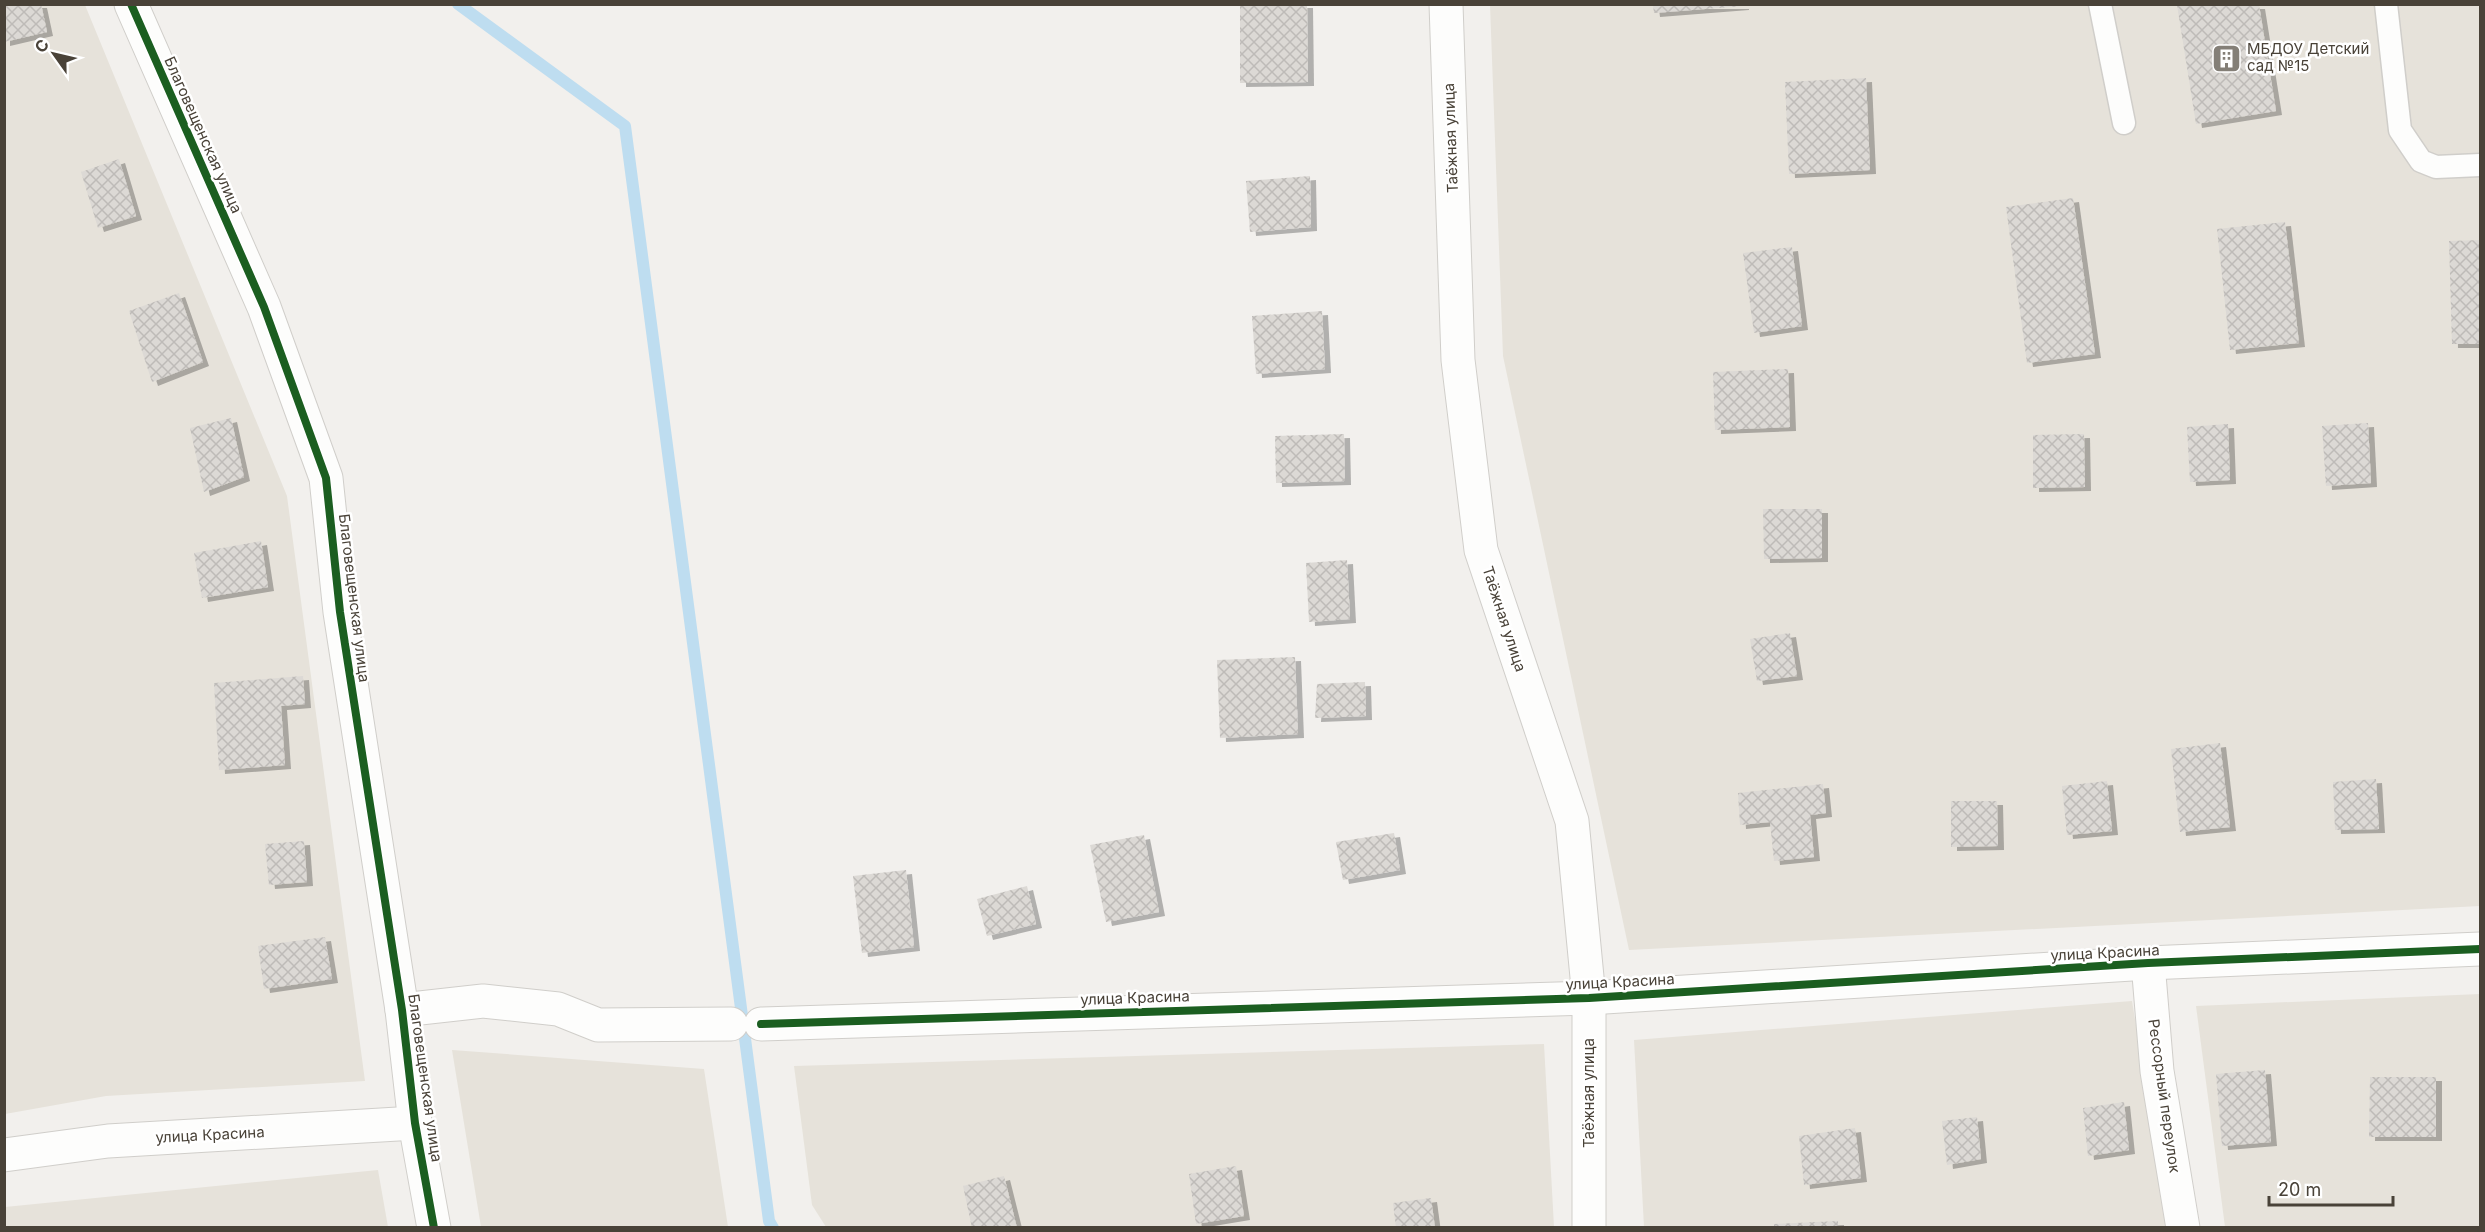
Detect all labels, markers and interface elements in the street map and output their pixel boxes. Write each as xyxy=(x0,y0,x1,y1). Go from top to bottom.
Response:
north arrow xyxy=(24,24,84,84)
text: С xyxy=(30,35,53,56)
place label: МБДОУ Детский сад №15 xyxy=(2247,39,2369,75)
building icon: МБДОУ Детский сад №15 xyxy=(2210,42,2242,74)
street label: Благовещенская улица xyxy=(160,53,247,216)
street label: Таёжная улица xyxy=(1439,83,1462,193)
street label: Благовещенская улица xyxy=(335,513,374,683)
street label: Таёжная улица xyxy=(1478,564,1531,674)
street label: улица Красина xyxy=(2050,940,2160,965)
street label: улица Красина xyxy=(1565,969,1675,994)
street label: улица Красина xyxy=(1080,986,1190,1009)
street label: Благовещенская улица xyxy=(404,993,447,1163)
street label: Рессорный переулок xyxy=(2144,1018,2185,1174)
street label: Таёжная улица xyxy=(1579,1038,1598,1148)
street label: улица Красина xyxy=(155,1122,265,1147)
scale bar xyxy=(2269,1169,2394,1207)
text: 20 m xyxy=(2278,1179,2321,1200)

